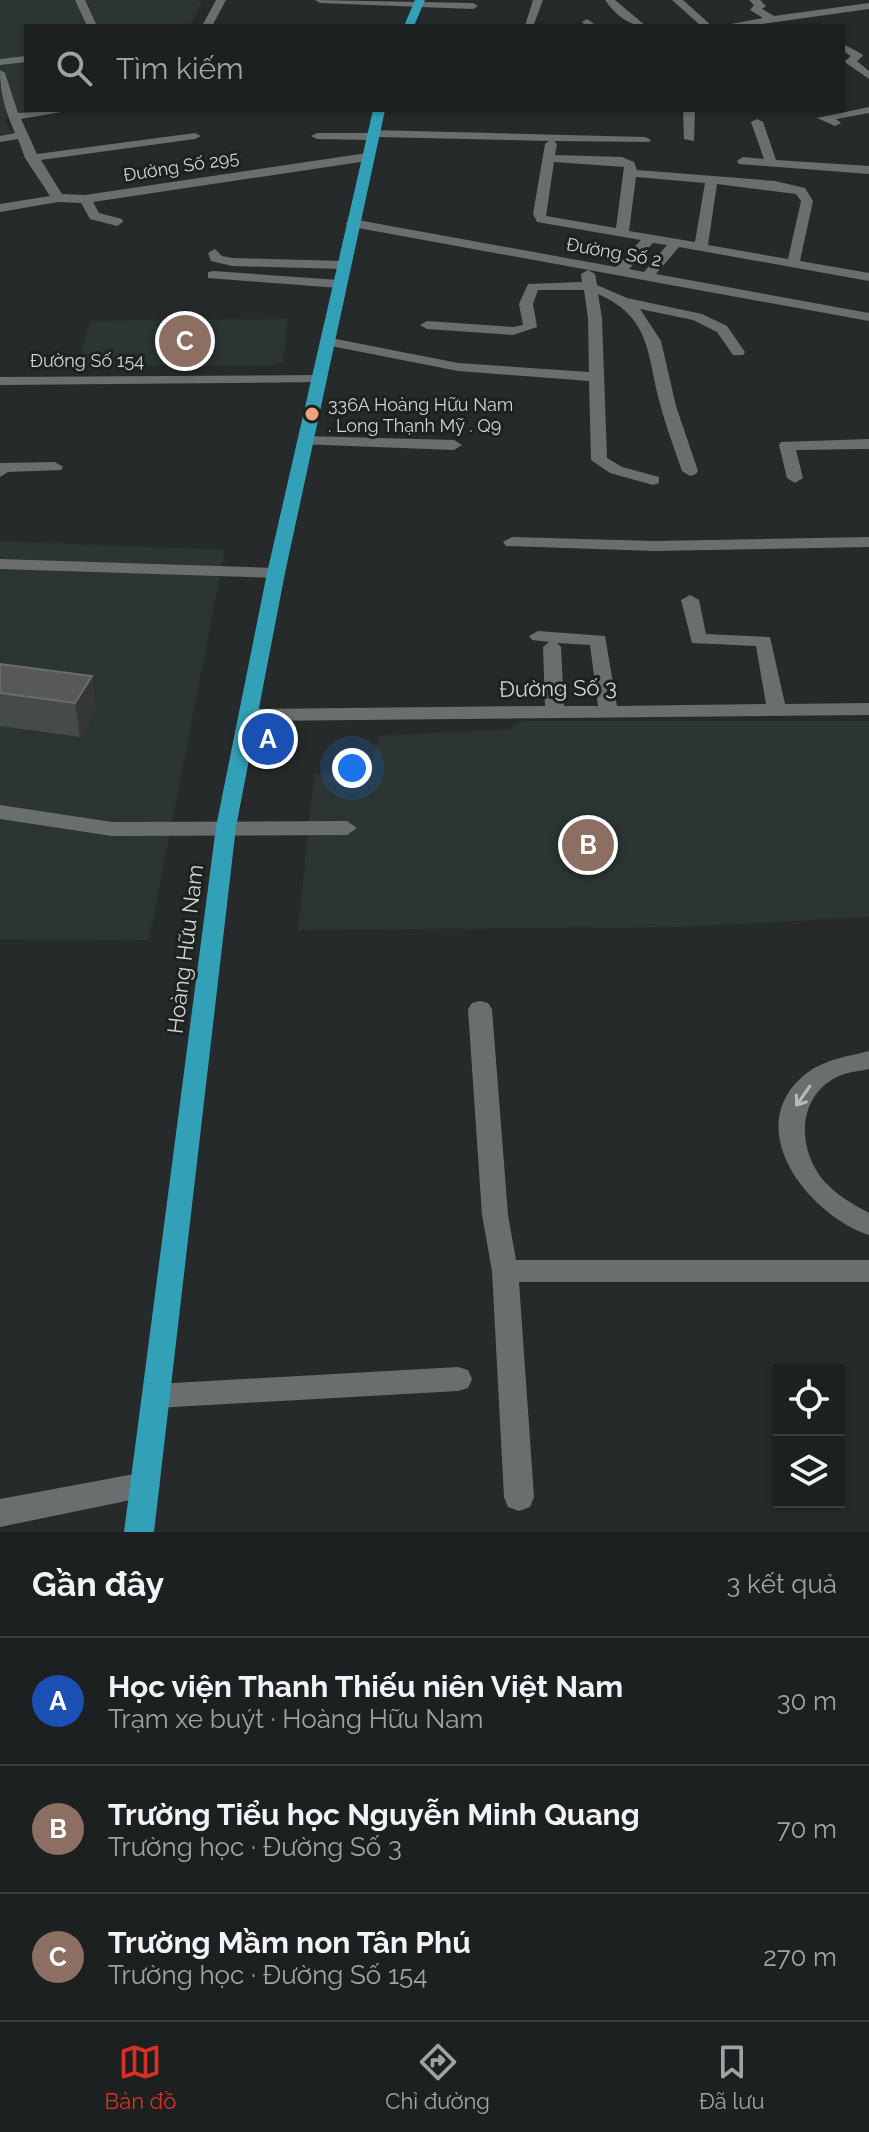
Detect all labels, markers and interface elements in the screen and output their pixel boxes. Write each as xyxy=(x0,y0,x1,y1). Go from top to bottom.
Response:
search box xyxy=(24,24,845,112)
icon: search xyxy=(52,46,96,90)
text: Tìm kiếm xyxy=(116,51,244,86)
street label: Đường Số 295 xyxy=(122,146,240,185)
street label: Đường Số 2 xyxy=(565,233,663,271)
pin: C xyxy=(159,311,211,371)
street label: Đường Số 154 xyxy=(30,350,144,371)
place label: 336A Hoàng Hữu Nam . Long Thạnh Mỹ . Q9 xyxy=(328,394,513,436)
marker: 336A Hoàng Hữu Nam . Long Thạnh Mỹ . Q9 xyxy=(303,405,321,423)
street label: Đường Số 3 xyxy=(499,674,617,702)
pin: A xyxy=(242,709,294,769)
your location xyxy=(332,748,372,788)
pin: B xyxy=(562,815,614,875)
street label: Hoàng Hữu Nam xyxy=(162,863,208,1035)
one-way arrow xyxy=(795,1084,811,1106)
map controls xyxy=(773,1364,845,1508)
button: locate xyxy=(773,1364,845,1436)
button: layers xyxy=(773,1436,845,1508)
text: Gần đây xyxy=(32,1564,164,1604)
text: 3 kết quả xyxy=(726,1569,837,1599)
text: Học viện Thanh Thiếu niên Việt Nam xyxy=(108,1669,623,1704)
text: A xyxy=(49,1686,67,1716)
text: 30 m xyxy=(777,1686,837,1716)
text: Trạm xe buýt · Hoàng Hữu Nam xyxy=(108,1704,483,1734)
text: Trường Tiểu học Nguyễn Minh Quang xyxy=(108,1797,640,1832)
text: B xyxy=(49,1814,67,1844)
text: 70 m xyxy=(777,1814,837,1844)
text: Trường học · Đường Số 3 xyxy=(108,1832,402,1862)
text: Trường Mầm non Tân Phú xyxy=(108,1925,471,1960)
text: C xyxy=(49,1942,67,1972)
text: 270 m xyxy=(763,1942,837,1972)
text: Trường học · Đường Số 154 xyxy=(108,1960,427,1990)
tab: Bản đồ xyxy=(105,2040,176,2114)
tab: Chỉ đường xyxy=(385,2040,490,2114)
tab: Đã lưu xyxy=(699,2040,764,2114)

